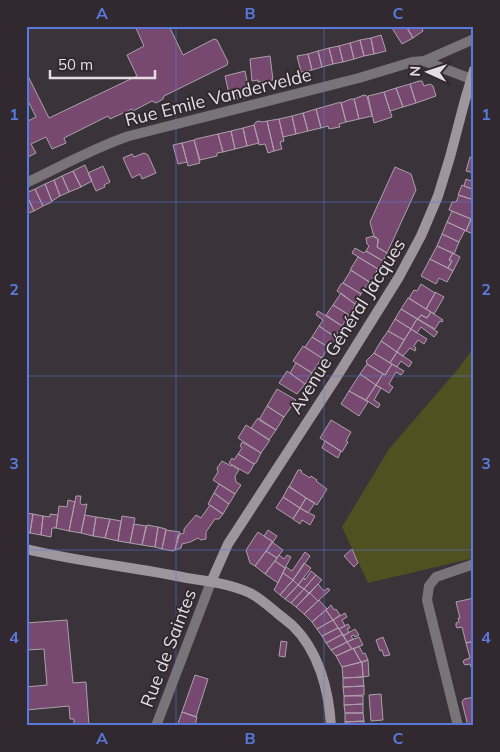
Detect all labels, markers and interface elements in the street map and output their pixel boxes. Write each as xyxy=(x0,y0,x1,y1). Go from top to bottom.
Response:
text: A xyxy=(96,3,108,23)
text: B xyxy=(244,3,256,23)
text: C xyxy=(393,3,404,23)
scale bar xyxy=(50,48,155,80)
north arrow xyxy=(402,48,452,98)
text: 50 m xyxy=(58,55,93,74)
street label: Rue Emile Vandervelde xyxy=(122,63,314,131)
text: N xyxy=(406,66,424,77)
text: 1 xyxy=(9,104,19,124)
text: 1 xyxy=(481,104,491,124)
street label: Avenue Général Jacques xyxy=(284,234,410,418)
text: 2 xyxy=(9,279,19,299)
text: 2 xyxy=(481,279,491,299)
text: 3 xyxy=(9,453,19,473)
text: 3 xyxy=(481,453,491,473)
street label: Rue de Saintes xyxy=(135,586,201,710)
text: 4 xyxy=(9,627,19,647)
text: 4 xyxy=(481,627,491,647)
text: A xyxy=(96,728,108,748)
text: B xyxy=(244,728,256,748)
text: C xyxy=(393,728,404,748)

